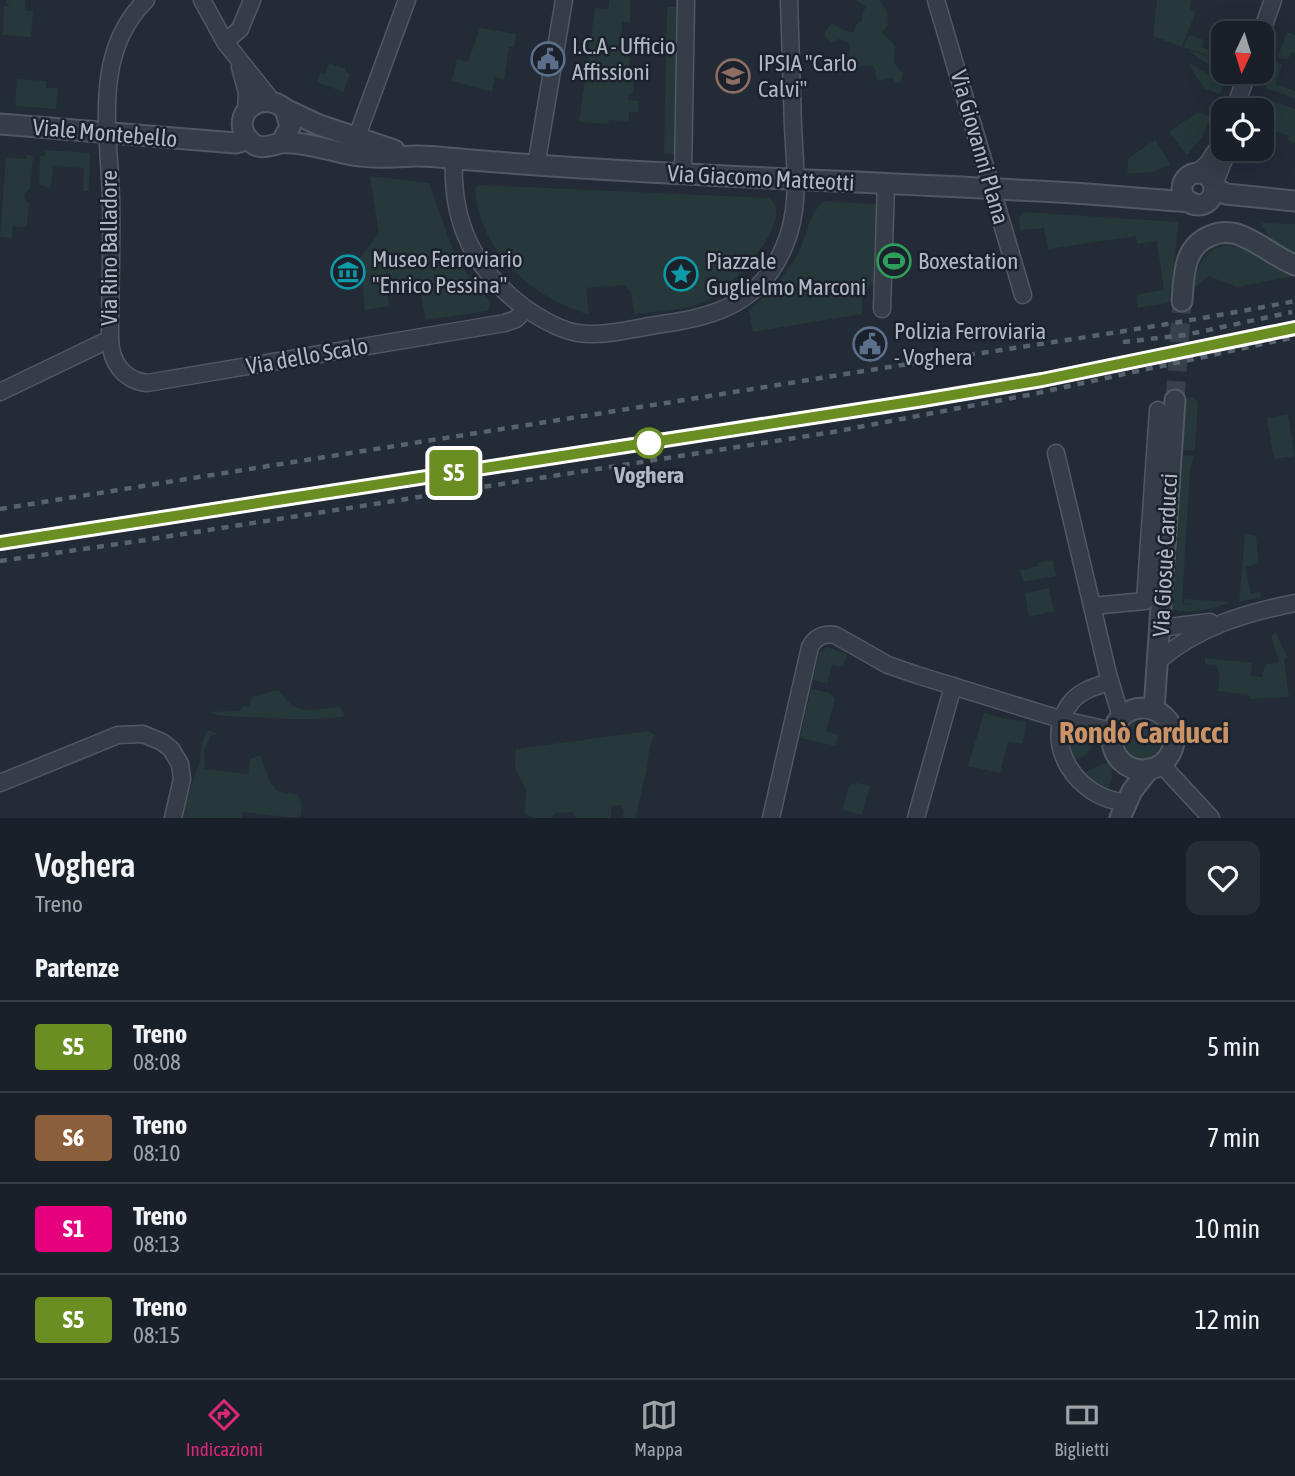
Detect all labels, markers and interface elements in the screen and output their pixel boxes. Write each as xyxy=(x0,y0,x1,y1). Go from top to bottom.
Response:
north arrow xyxy=(1211,21,1274,84)
map controls xyxy=(1211,21,1274,161)
place label: I.C.A - Ufficio Affissioni xyxy=(572,33,676,85)
public building icon: I.C.A - Ufficio Affissioni xyxy=(529,40,567,78)
place label: IPSIA "Carlo Calvi" xyxy=(758,50,857,102)
school or university icon: IPSIA "Carlo Calvi" xyxy=(714,57,752,95)
street label: Via Giovanni Plana xyxy=(946,67,1014,227)
button: locate xyxy=(1211,98,1274,161)
street label: Viale Montebello xyxy=(32,114,178,152)
street label: Via Giacomo Matteotti xyxy=(667,160,855,196)
street label: Via Rino Balladore xyxy=(96,170,122,326)
sports icon: Boxestation xyxy=(875,242,913,280)
place label: Museo Ferroviario "Enrico Pessina" xyxy=(372,246,523,298)
place label: Piazzale Guglielmo Marconi xyxy=(706,248,866,300)
place label: Boxestation xyxy=(918,248,1018,274)
museum icon: Museo Ferroviario "Enrico Pessina" xyxy=(329,253,367,291)
place icon: Piazzale Guglielmo Marconi xyxy=(662,255,700,293)
place label: Polizia Ferroviaria - Voghera xyxy=(894,318,1046,370)
public building icon: Polizia Ferroviaria - Voghera xyxy=(851,325,889,363)
street label: Via dello Scalo xyxy=(244,332,370,380)
marker: Voghera xyxy=(634,428,664,458)
line badge: S5 xyxy=(422,450,486,496)
text: S5 xyxy=(443,459,465,486)
place label: Voghera xyxy=(613,462,684,488)
street label: Via Giosuè Carducci xyxy=(1148,473,1182,637)
district label: Rondò Carducci xyxy=(1059,715,1229,749)
button: heart xyxy=(1186,841,1260,915)
text: Voghera xyxy=(35,846,135,884)
text: Treno xyxy=(35,891,83,917)
text: Partenze xyxy=(35,953,119,983)
text: Treno xyxy=(133,1019,187,1049)
text: 5 min xyxy=(1207,1032,1260,1062)
text: S5 xyxy=(63,1033,84,1060)
text: 08:08 xyxy=(133,1049,181,1075)
text: Treno xyxy=(133,1110,187,1140)
text: 7 min xyxy=(1207,1123,1260,1153)
text: S6 xyxy=(63,1124,84,1151)
text: 08:10 xyxy=(133,1140,180,1166)
text: Treno xyxy=(133,1201,187,1231)
text: 10 min xyxy=(1195,1214,1260,1244)
text: S1 xyxy=(63,1215,84,1242)
text: 08:13 xyxy=(133,1231,180,1257)
text: Treno xyxy=(133,1292,187,1322)
text: 12 min xyxy=(1195,1305,1260,1335)
text: S5 xyxy=(63,1306,84,1333)
text: 08:15 xyxy=(133,1322,180,1348)
tab: Indicazioni xyxy=(186,1396,263,1460)
tab: Mappa xyxy=(634,1396,683,1460)
tab: Biglietti xyxy=(1054,1396,1109,1460)

